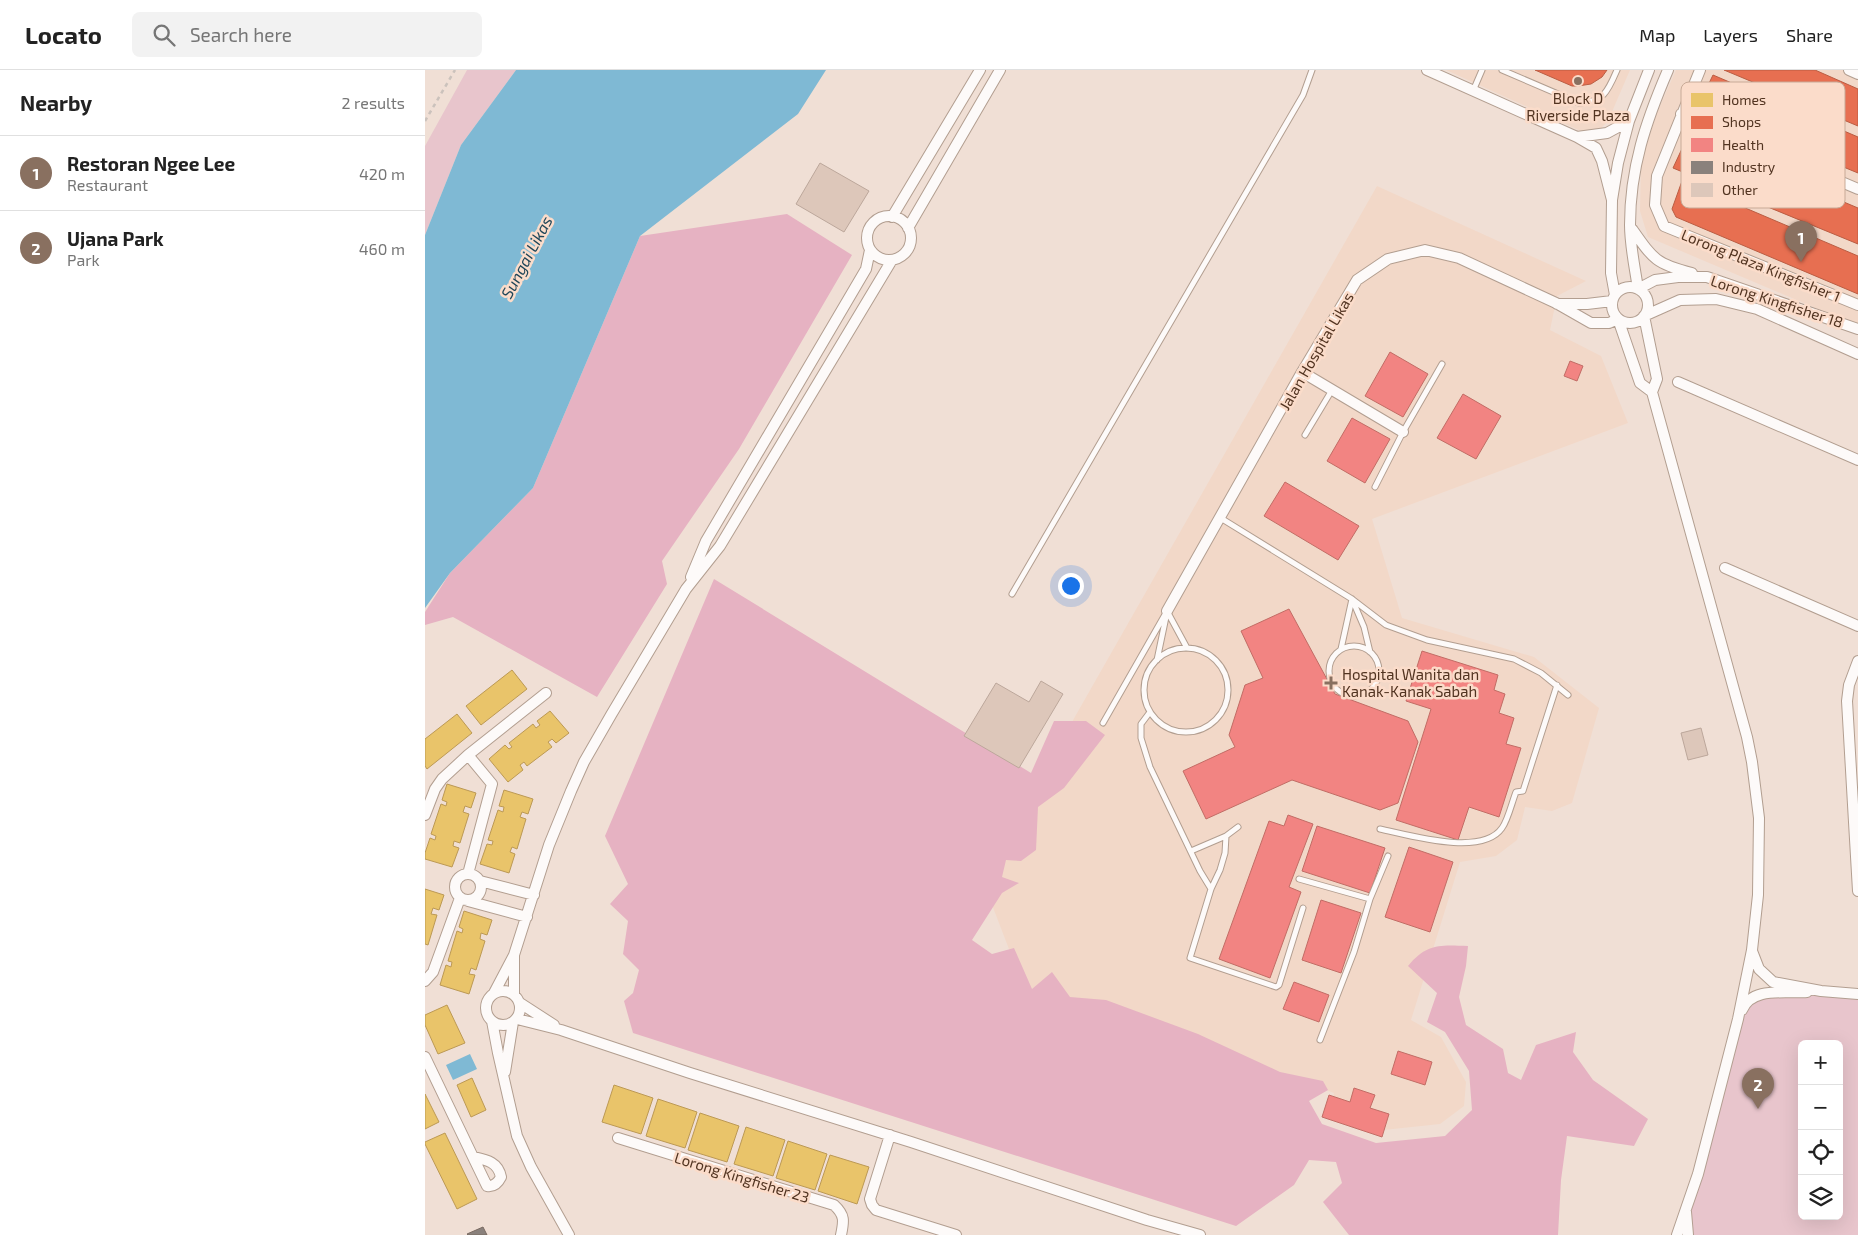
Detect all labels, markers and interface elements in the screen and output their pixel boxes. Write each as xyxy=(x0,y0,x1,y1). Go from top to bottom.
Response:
search box xyxy=(132,12,482,57)
text: Locato xyxy=(25,20,102,49)
icon: search xyxy=(150,21,178,49)
text: Search here xyxy=(190,23,292,46)
text: Map xyxy=(1639,24,1675,46)
text: Layers xyxy=(1703,24,1758,46)
text: Share xyxy=(1786,24,1833,46)
marker: Block D Riverside Plaza xyxy=(1572,75,1584,87)
legend xyxy=(1681,82,1845,208)
place label: Block D Riverside Plaza xyxy=(1526,89,1630,124)
text: Nearby xyxy=(20,90,92,115)
text: Homes xyxy=(1722,91,1766,108)
text: 2 results xyxy=(342,93,405,112)
text: Shops xyxy=(1722,113,1761,130)
text: Health xyxy=(1722,136,1764,153)
text: Restoran Ngee Lee xyxy=(67,152,235,175)
text: Industry xyxy=(1722,158,1776,175)
text: 1 xyxy=(33,164,39,183)
text: 420 m xyxy=(359,164,405,183)
text: Restaurant xyxy=(67,175,148,194)
text: Other xyxy=(1722,181,1758,198)
water label: Sungai Likas xyxy=(496,212,556,302)
pin: 1 xyxy=(1785,221,1817,262)
street label: Lorong Plaza Kingfisher 1 xyxy=(1679,225,1843,305)
text: Ujana Park xyxy=(67,227,164,250)
text: 2 xyxy=(31,239,41,258)
text: 460 m xyxy=(359,239,405,258)
text: Park xyxy=(67,250,100,269)
street label: Lorong Kingfisher 18 xyxy=(1708,271,1846,331)
street label: Jalan Hospital Likas xyxy=(1275,289,1357,413)
your location xyxy=(1058,573,1084,599)
place label: Hospital Wanita dan Kanak-Kanak Sabah xyxy=(1342,665,1479,700)
marker: Hospital Wanita dan Kanak-Kanak Sabah xyxy=(1324,676,1338,690)
map controls xyxy=(1798,1040,1843,1220)
button: + xyxy=(1798,1040,1843,1085)
pin: 2 xyxy=(1742,1068,1774,1109)
button: − xyxy=(1798,1085,1843,1130)
button: locate xyxy=(1798,1130,1843,1175)
street label: Lorong Kingfisher 23 xyxy=(672,1148,812,1206)
button: layers xyxy=(1798,1175,1843,1220)

